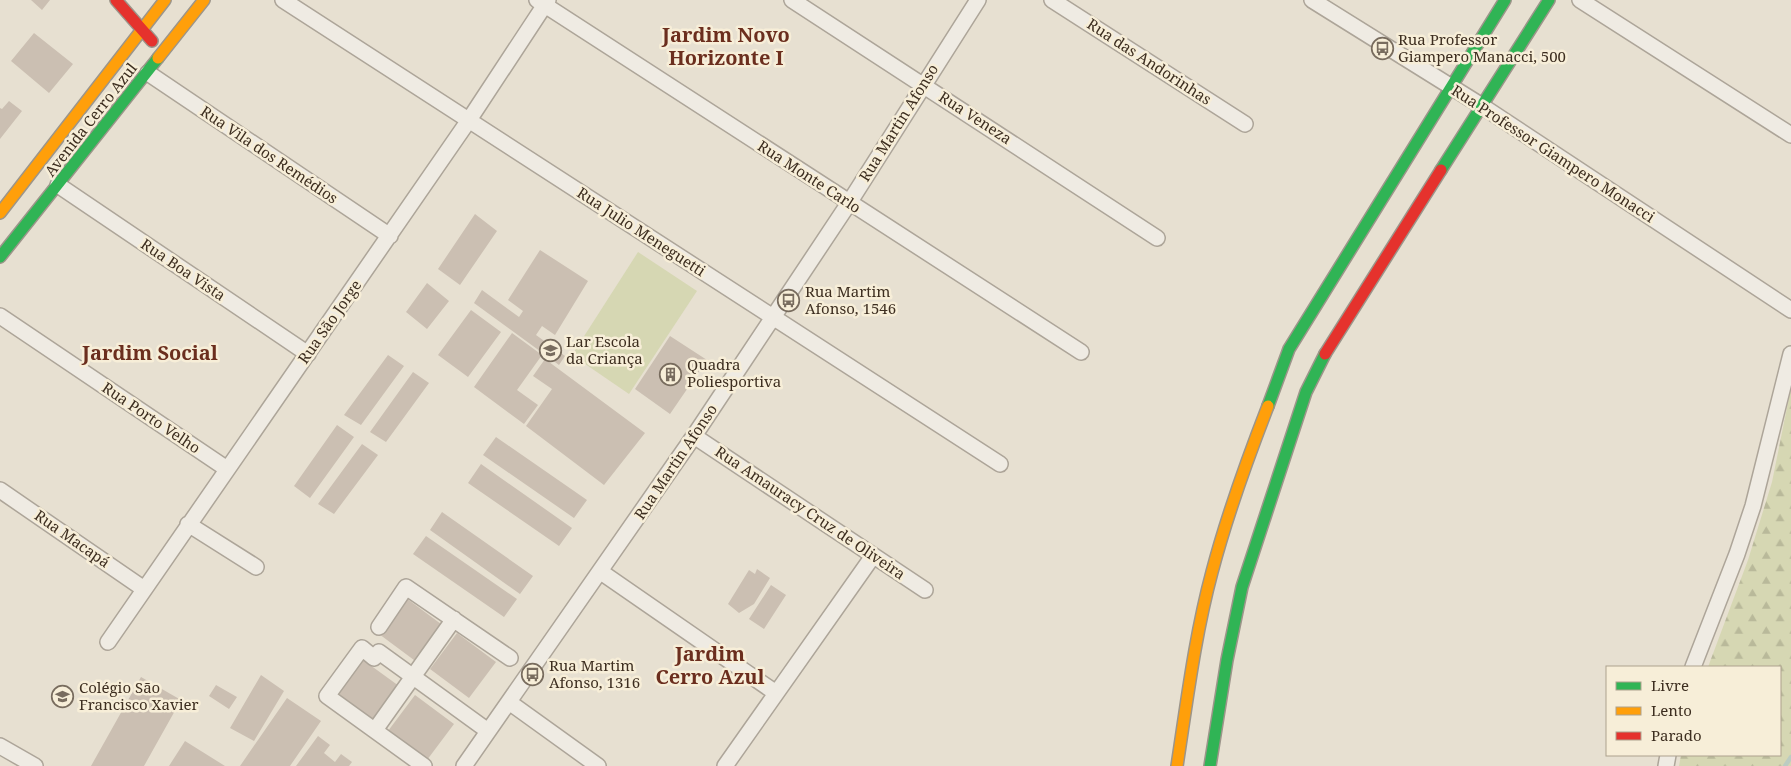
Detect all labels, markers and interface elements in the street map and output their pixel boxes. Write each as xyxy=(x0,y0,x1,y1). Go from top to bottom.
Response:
street label: Rua das Andorinhas xyxy=(1084,13,1216,109)
district label: Jardim Novo Horizonte I xyxy=(661,21,790,71)
place label: Rua Professor Giampero Manacci, 500 xyxy=(1398,29,1566,66)
bus stop icon: Rua Professor Giampero Manacci, 500 xyxy=(1370,37,1394,61)
street label: Avenida Cerro Azul xyxy=(40,58,141,180)
street label: Rua Martin Afonso xyxy=(854,60,942,185)
street label: Rua Professor Giampero Monacci xyxy=(1448,80,1659,227)
street label: Rua Veneza xyxy=(935,86,1016,148)
street label: Rua Vila dos Remédios xyxy=(197,101,342,208)
street label: Rua Monte Carlo xyxy=(754,135,865,217)
street label: Rua Julio Meneguetti xyxy=(573,182,710,280)
street label: Rua Boa Vista xyxy=(137,233,230,305)
street label: Rua São Jorge xyxy=(293,276,365,367)
place label: Rua Martim Afonso, 1546 xyxy=(805,281,896,318)
bus stop icon: Rua Martim Afonso, 1546 xyxy=(777,289,801,313)
place label: Lar Escola da Criança xyxy=(566,331,643,368)
district label: Jardim Social xyxy=(81,339,218,366)
school or university icon: Lar Escola da Criança xyxy=(538,339,562,363)
place label: Quadra Poliesportiva xyxy=(687,354,781,391)
building icon: Quadra Poliesportiva xyxy=(659,362,683,386)
street label: Rua Porto Velho xyxy=(99,377,205,457)
street label: Rua Martin Afonso xyxy=(629,400,721,523)
street label: Rua Amauracy Cruz de Oliveira xyxy=(712,441,910,583)
street label: Rua Macapá xyxy=(31,505,114,572)
district label: Jardim Cerro Azul xyxy=(655,640,765,690)
place label: Rua Martim Afonso, 1316 xyxy=(549,655,640,692)
bus stop icon: Rua Martim Afonso, 1316 xyxy=(521,663,545,687)
legend xyxy=(1606,666,1781,756)
text: Livre xyxy=(1651,675,1689,695)
place label: Colégio São Francisco Xavier xyxy=(79,677,199,714)
school or university icon: Colégio São Francisco Xavier xyxy=(51,685,75,709)
text: Lento xyxy=(1651,700,1692,720)
text: Parado xyxy=(1651,725,1702,745)

